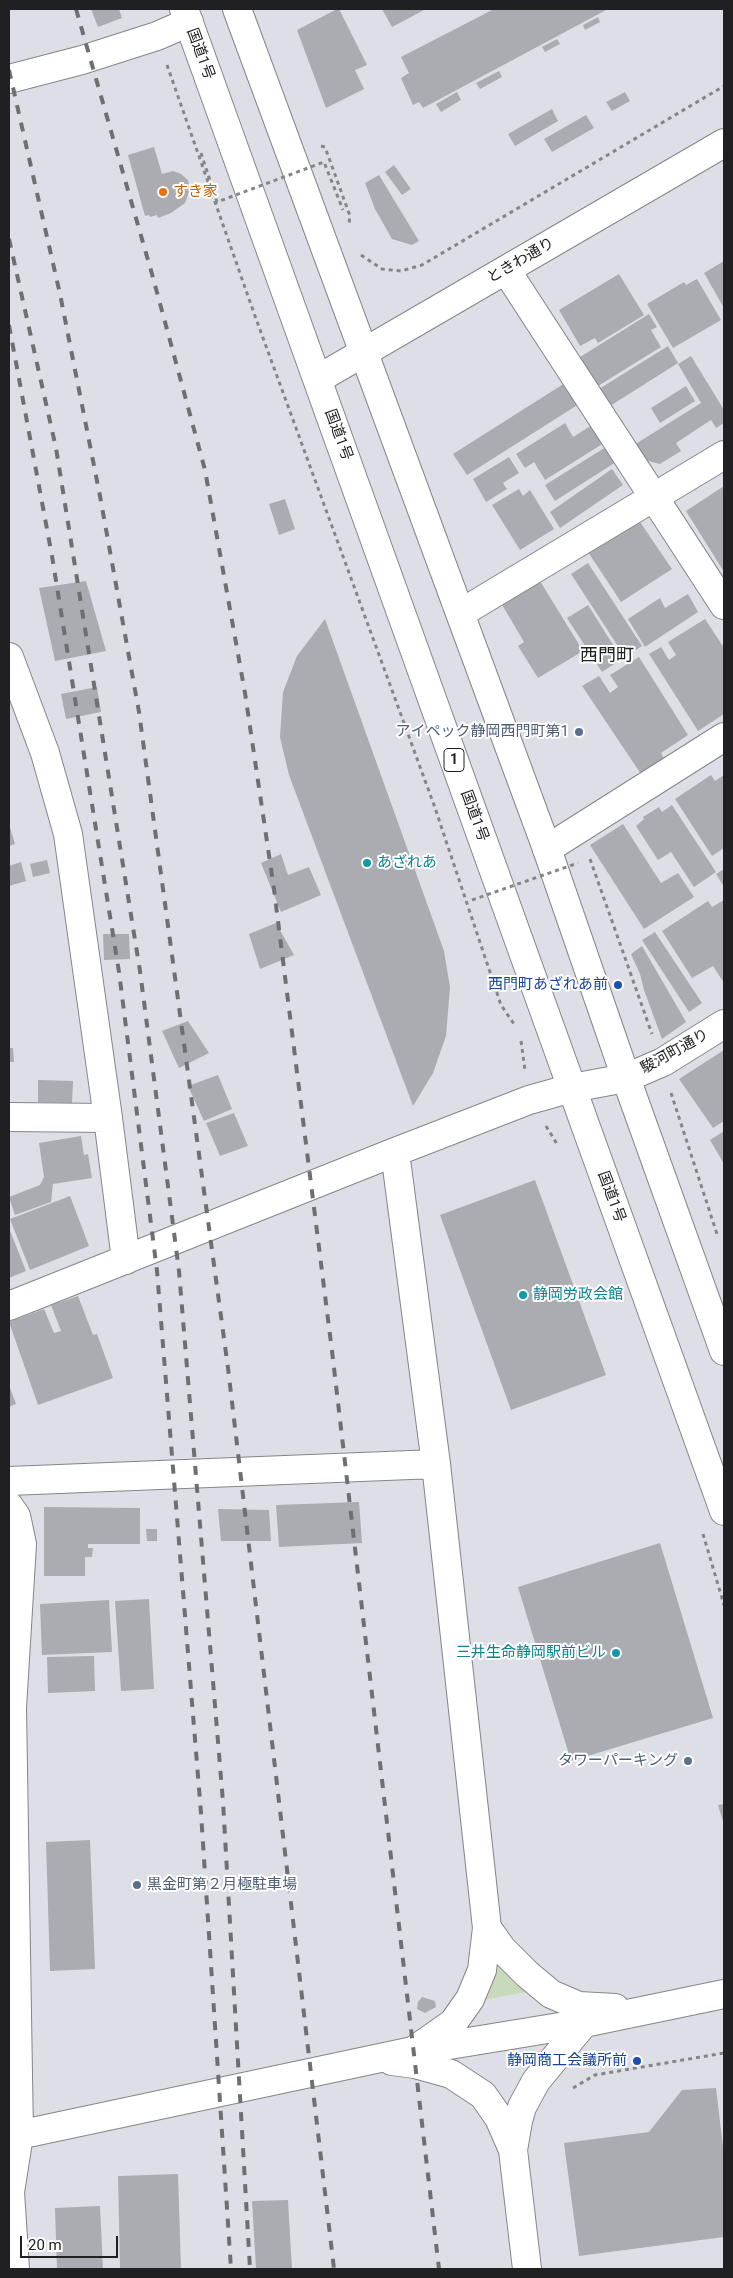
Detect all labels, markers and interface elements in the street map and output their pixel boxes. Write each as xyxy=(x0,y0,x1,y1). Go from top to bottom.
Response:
street label: 国道1号 xyxy=(182,26,218,82)
place label: すき家 xyxy=(173,183,218,201)
marker: すき家 xyxy=(157,186,169,198)
street label: ときわ通り xyxy=(484,234,558,288)
street label: 国道1号 xyxy=(320,407,356,463)
district label: 西門町 xyxy=(580,645,634,667)
place label: アイペック静岡西門町第1 xyxy=(396,723,569,741)
marker: アイペック静岡西門町第1 xyxy=(573,726,585,738)
road number: 1 xyxy=(444,748,464,772)
street label: 国道1号 xyxy=(456,788,492,844)
place label: あざれあ xyxy=(377,854,437,872)
marker: あざれあ xyxy=(361,857,373,869)
place label: 西門町あざれあ前 xyxy=(488,976,608,994)
marker: 西門町あざれあ前 xyxy=(612,979,624,991)
street label: 駿河町通り xyxy=(638,1026,712,1078)
street label: 国道1号 xyxy=(593,1169,629,1225)
place label: 静岡労政会館 xyxy=(533,1286,623,1304)
marker: 静岡労政会館 xyxy=(517,1289,529,1301)
place label: 三井生命静岡駅前ビル xyxy=(456,1644,606,1662)
marker: 三井生命静岡駅前ビル xyxy=(610,1647,622,1659)
place label: タワーパーキング xyxy=(558,1752,678,1770)
marker: タワーパーキング xyxy=(682,1755,694,1767)
place label: 黒金町第２月極駐車場 xyxy=(147,1876,297,1894)
marker: 黒金町第２月極駐車場 xyxy=(131,1879,143,1891)
place label: 静岡商工会議所前 xyxy=(507,2052,627,2070)
marker: 静岡商工会議所前 xyxy=(631,2055,643,2067)
scale bar xyxy=(22,2226,120,2258)
text: 20 m xyxy=(28,2236,62,2254)

